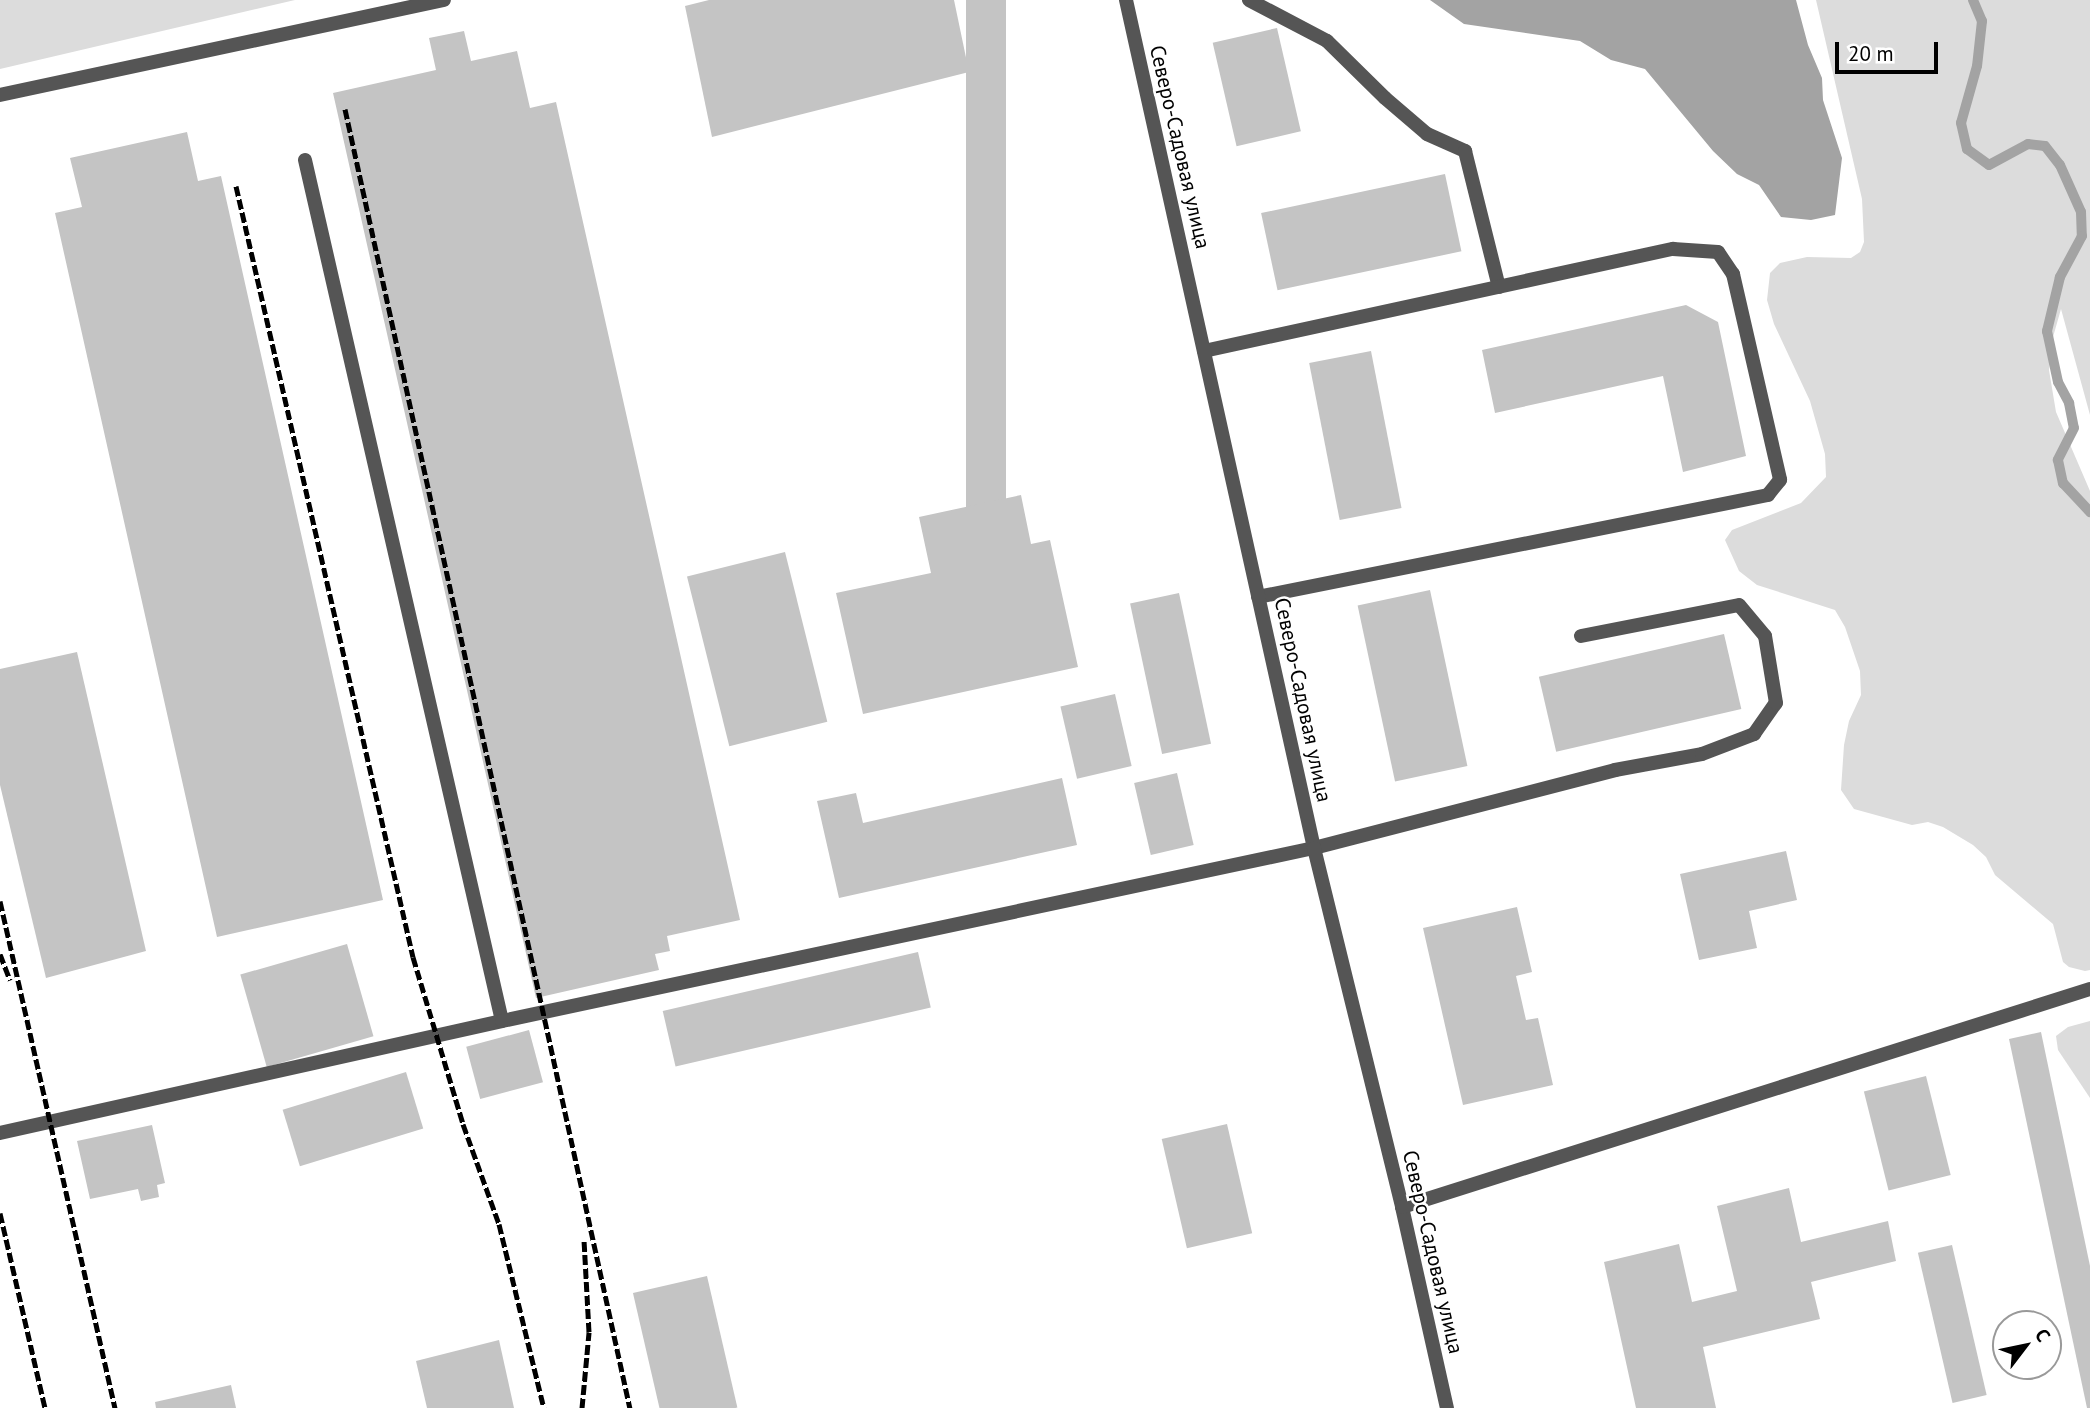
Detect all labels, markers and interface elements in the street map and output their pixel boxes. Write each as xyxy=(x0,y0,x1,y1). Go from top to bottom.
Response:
scale bar xyxy=(1838,28,1941,72)
text: 20 m xyxy=(1848,40,1894,67)
street label: Северо-Садовая улица xyxy=(1144,43,1216,251)
street label: Северо-Садовая улица xyxy=(1269,596,1337,804)
street label: Северо-Садовая улица xyxy=(1397,1148,1469,1356)
north arrow xyxy=(1992,1310,2062,1380)
text: С xyxy=(2030,1324,2056,1346)

